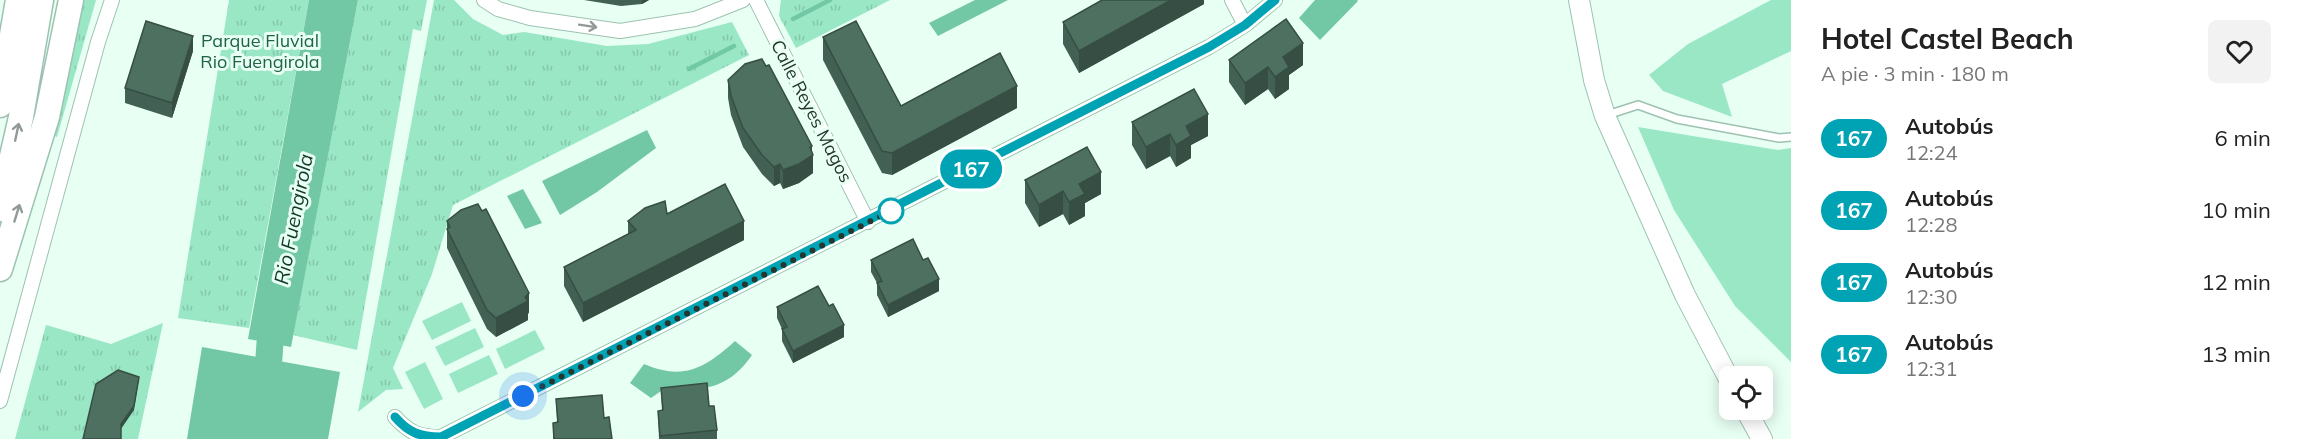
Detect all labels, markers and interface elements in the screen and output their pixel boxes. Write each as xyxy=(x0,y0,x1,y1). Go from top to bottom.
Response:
button: heart xyxy=(2208,20,2271,83)
one-way arrow xyxy=(578,21,598,32)
text: Hotel Castel Beach xyxy=(1821,21,2074,56)
park label: Parque Fluvial Rio Fuengirola xyxy=(200,29,320,73)
street label: Calle Reyes Magos xyxy=(766,36,858,186)
text: A pie · 3 min · 180 m xyxy=(1821,61,2009,86)
text: Autobús xyxy=(1905,112,1994,140)
one-way arrow xyxy=(12,122,24,141)
text: 6 min xyxy=(2215,124,2271,152)
text: 167 xyxy=(1835,125,1873,151)
text: 12:24 xyxy=(1905,140,1958,165)
line badge: 167 xyxy=(936,150,1006,188)
water label: Rio Fuengirola xyxy=(268,152,318,286)
text: 167 xyxy=(952,156,990,182)
text: Autobús xyxy=(1905,184,1994,212)
text: 10 min xyxy=(2201,196,2271,224)
text: 167 xyxy=(1835,197,1873,223)
unlabelled marker xyxy=(878,198,904,224)
one-way arrow xyxy=(13,204,24,223)
text: 12:28 xyxy=(1905,212,1958,237)
text: Autobús xyxy=(1905,256,1994,284)
text: 12 min xyxy=(2201,268,2271,296)
text: 167 xyxy=(1835,269,1873,295)
text: 12:30 xyxy=(1905,284,1958,309)
text: Autobús xyxy=(1905,328,1994,356)
text: 13 min xyxy=(2201,340,2271,368)
text: 167 xyxy=(1835,341,1873,367)
text: 12:31 xyxy=(1905,356,1958,381)
map controls xyxy=(1719,366,1773,420)
button: locate xyxy=(1719,366,1773,420)
your location xyxy=(508,381,538,411)

